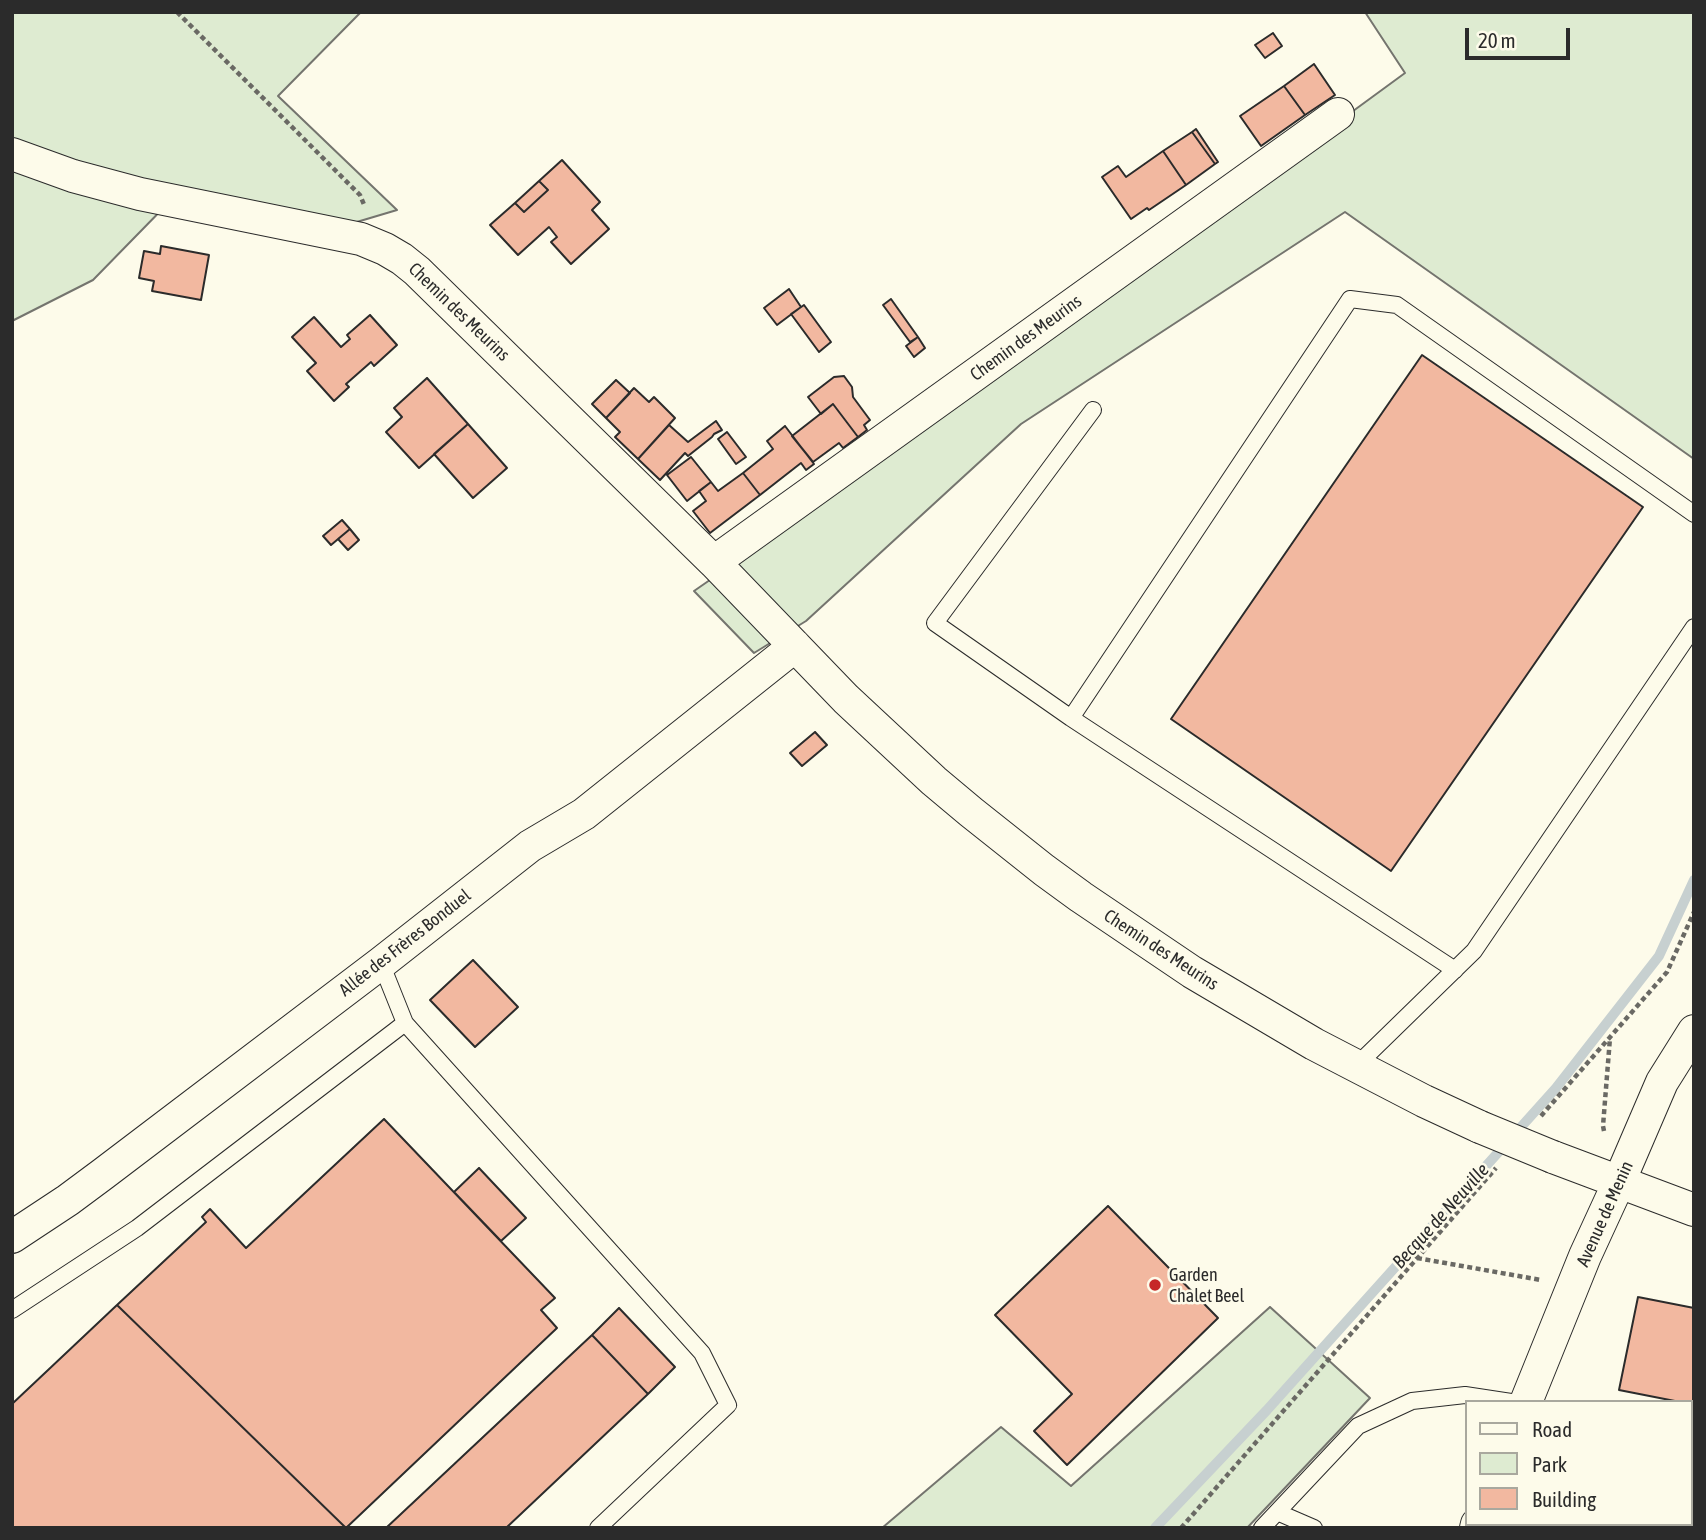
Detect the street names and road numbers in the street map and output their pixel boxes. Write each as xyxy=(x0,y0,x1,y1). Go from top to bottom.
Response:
street label: Chemin des Meurins xyxy=(404,258,514,366)
street label: Chemin des Meurins xyxy=(966,290,1086,386)
street label: Allée des Frères Bonduel xyxy=(335,885,475,1001)
street label: Chemin des Meurins xyxy=(1100,905,1222,995)
street label: Avenue de Menin xyxy=(1572,1158,1638,1270)

